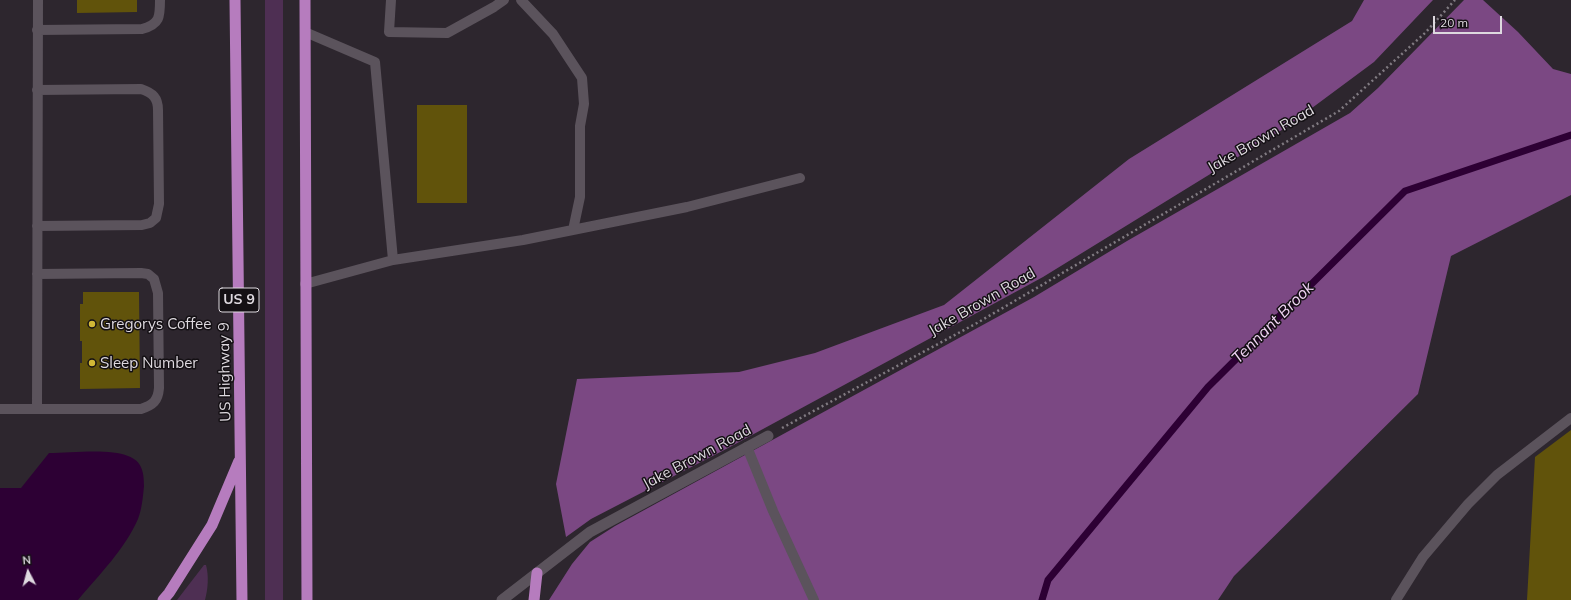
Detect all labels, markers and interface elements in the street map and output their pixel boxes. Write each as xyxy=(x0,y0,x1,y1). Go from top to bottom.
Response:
scale bar xyxy=(1435,8,1504,34)
text: 20 m xyxy=(1440,15,1468,30)
street label: Jake Brown Road xyxy=(1205,101,1317,177)
street label: Jake Brown Road xyxy=(926,264,1038,340)
water label: Tennant Brook xyxy=(1228,278,1318,368)
road number: US 9 xyxy=(219,288,259,312)
place label: Gregorys Coffee xyxy=(100,315,211,333)
marker: Gregorys Coffee xyxy=(87,319,97,329)
street label: US Highway 9 xyxy=(215,322,235,422)
place label: Sleep Number xyxy=(100,354,198,372)
marker: Sleep Number xyxy=(87,358,97,368)
street label: Jake Brown Road xyxy=(640,421,754,493)
north arrow xyxy=(8,552,48,592)
text: N xyxy=(22,553,32,567)

